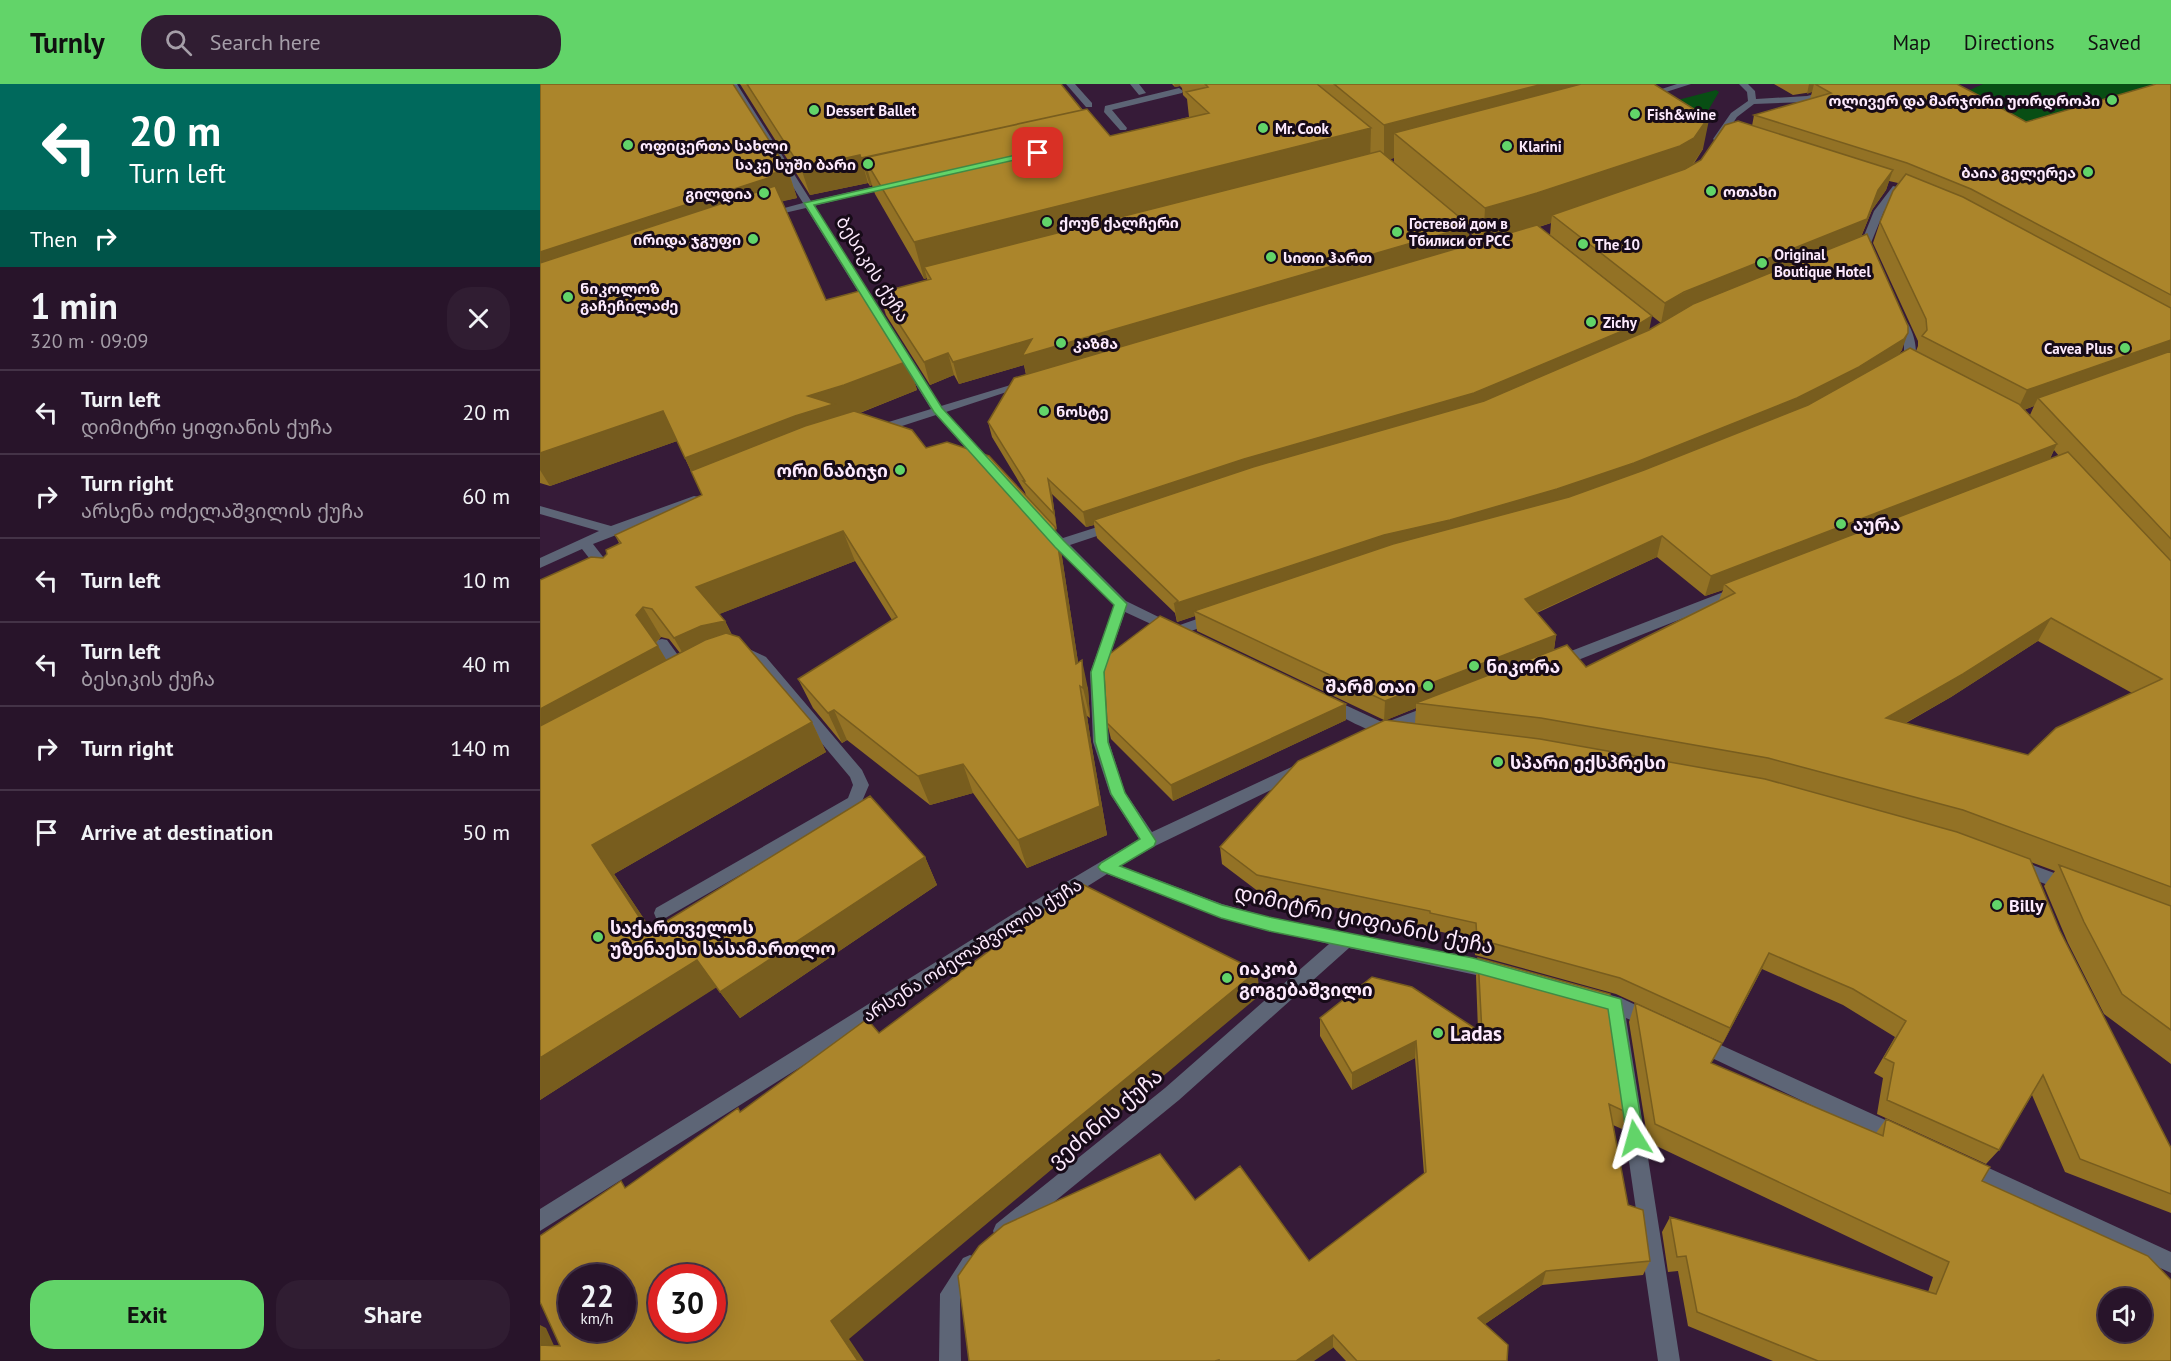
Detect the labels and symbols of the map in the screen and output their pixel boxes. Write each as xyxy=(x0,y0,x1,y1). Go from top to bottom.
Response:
place label: ოლივერ და მარჯორი უორდროპი xyxy=(1829,91,2100,110)
marker: ოლივერ და მარჯორი უორდროპი xyxy=(2105,93,2119,107)
place label: Dessert Ballet xyxy=(826,101,917,120)
marker: Dessert Ballet xyxy=(807,103,821,117)
place label: Fish&wine xyxy=(1647,105,1716,124)
marker: Fish&wine xyxy=(1628,107,1642,121)
place label: Mr. Cook xyxy=(1275,119,1330,138)
marker: Mr. Cook xyxy=(1256,121,1270,135)
pin xyxy=(1012,127,1063,178)
place label: ოფიცერთა სახლი xyxy=(640,136,788,155)
place label: Klarini xyxy=(1519,137,1562,156)
marker: ოფიცერთა სახლი xyxy=(621,138,635,152)
marker: Klarini xyxy=(1500,139,1514,153)
place label: საკე სუში ბარი xyxy=(735,155,856,174)
marker: საკე სუში ბარი xyxy=(861,157,875,171)
place label: ბაია გელერეა xyxy=(1961,163,2076,182)
marker: ბაია გელერეა xyxy=(2081,165,2095,179)
place label: ოთახი xyxy=(1723,182,1777,201)
place label: გილდია xyxy=(685,184,752,203)
marker: ოთახი xyxy=(1704,184,1718,198)
marker: გილდია xyxy=(757,186,771,200)
street label: ბესიკის ქუჩა xyxy=(831,212,915,326)
place label: ქოუნ ქალჩერი xyxy=(1059,213,1179,232)
place label: Гостевой дом в Тбилиси от РСС xyxy=(1409,214,1511,250)
marker: ქოუნ ქალჩერი xyxy=(1040,215,1054,229)
marker: Гостевой дом в Тбилиси от РСС xyxy=(1390,225,1404,239)
place label: ირიდა ჯგუფი xyxy=(633,230,741,249)
marker: ირიდა ჯგუფი xyxy=(746,232,760,246)
place label: The 10 xyxy=(1595,235,1640,254)
marker: The 10 xyxy=(1576,237,1590,251)
place label: Original Boutique Hotel xyxy=(1774,245,1871,281)
place label: სითი ჰართ xyxy=(1283,248,1372,267)
marker: სითი ჰართ xyxy=(1264,250,1278,264)
marker: Original Boutique Hotel xyxy=(1755,256,1769,270)
place label: ნიკოლოზ გაჩეჩილაძე xyxy=(580,279,679,315)
marker: ნიკოლოზ გაჩეჩილაძე xyxy=(561,290,575,304)
place label: Zichy xyxy=(1603,313,1638,332)
marker: Zichy xyxy=(1584,315,1598,329)
place label: კაზმა xyxy=(1073,334,1118,353)
marker: კაზმა xyxy=(1054,336,1068,350)
place label: Cavea Plus xyxy=(2044,339,2113,358)
marker: Cavea Plus xyxy=(2118,341,2132,355)
place label: ნოსტე xyxy=(1056,402,1109,421)
marker: ნოსტე xyxy=(1037,404,1051,418)
place label: ორი ნაბიჯი xyxy=(776,459,888,482)
marker: ორი ნაბიჯი xyxy=(893,463,907,477)
place label: აურა xyxy=(1853,513,1901,536)
marker: აურა xyxy=(1834,517,1848,531)
place label: ნიკორა xyxy=(1486,655,1560,678)
marker: ნიკორა xyxy=(1467,659,1481,673)
place label: შარმ თაი xyxy=(1325,675,1416,698)
marker: შარმ თაი xyxy=(1421,679,1435,693)
place label: სპარი ექსპრესი xyxy=(1510,751,1666,774)
marker: სპარი ექსპრესი xyxy=(1491,755,1505,769)
street label: არსენა ოძელაშვილის ქუჩა xyxy=(858,873,1086,1027)
street label: დიმიტრი ყიფიანის ქუჩა xyxy=(1232,878,1496,960)
place label: Billy xyxy=(2009,894,2044,917)
marker: Billy xyxy=(1990,898,2004,912)
place label: საქართველოს უზენაესი სასამართლო xyxy=(610,916,836,960)
marker: საქართველოს უზენაესი სასამართლო xyxy=(591,930,605,944)
place label: იაკობ გოგებაშვილი xyxy=(1239,957,1373,1001)
marker: იაკობ გოგებაშვილი xyxy=(1220,971,1234,985)
place label: Ladas xyxy=(1450,1020,1502,1047)
marker: Ladas xyxy=(1431,1026,1445,1040)
street label: ვეძინის ქუჩა xyxy=(1042,1062,1168,1174)
position arrow xyxy=(1603,1106,1667,1170)
speed limit sign: 30 xyxy=(648,1264,726,1342)

